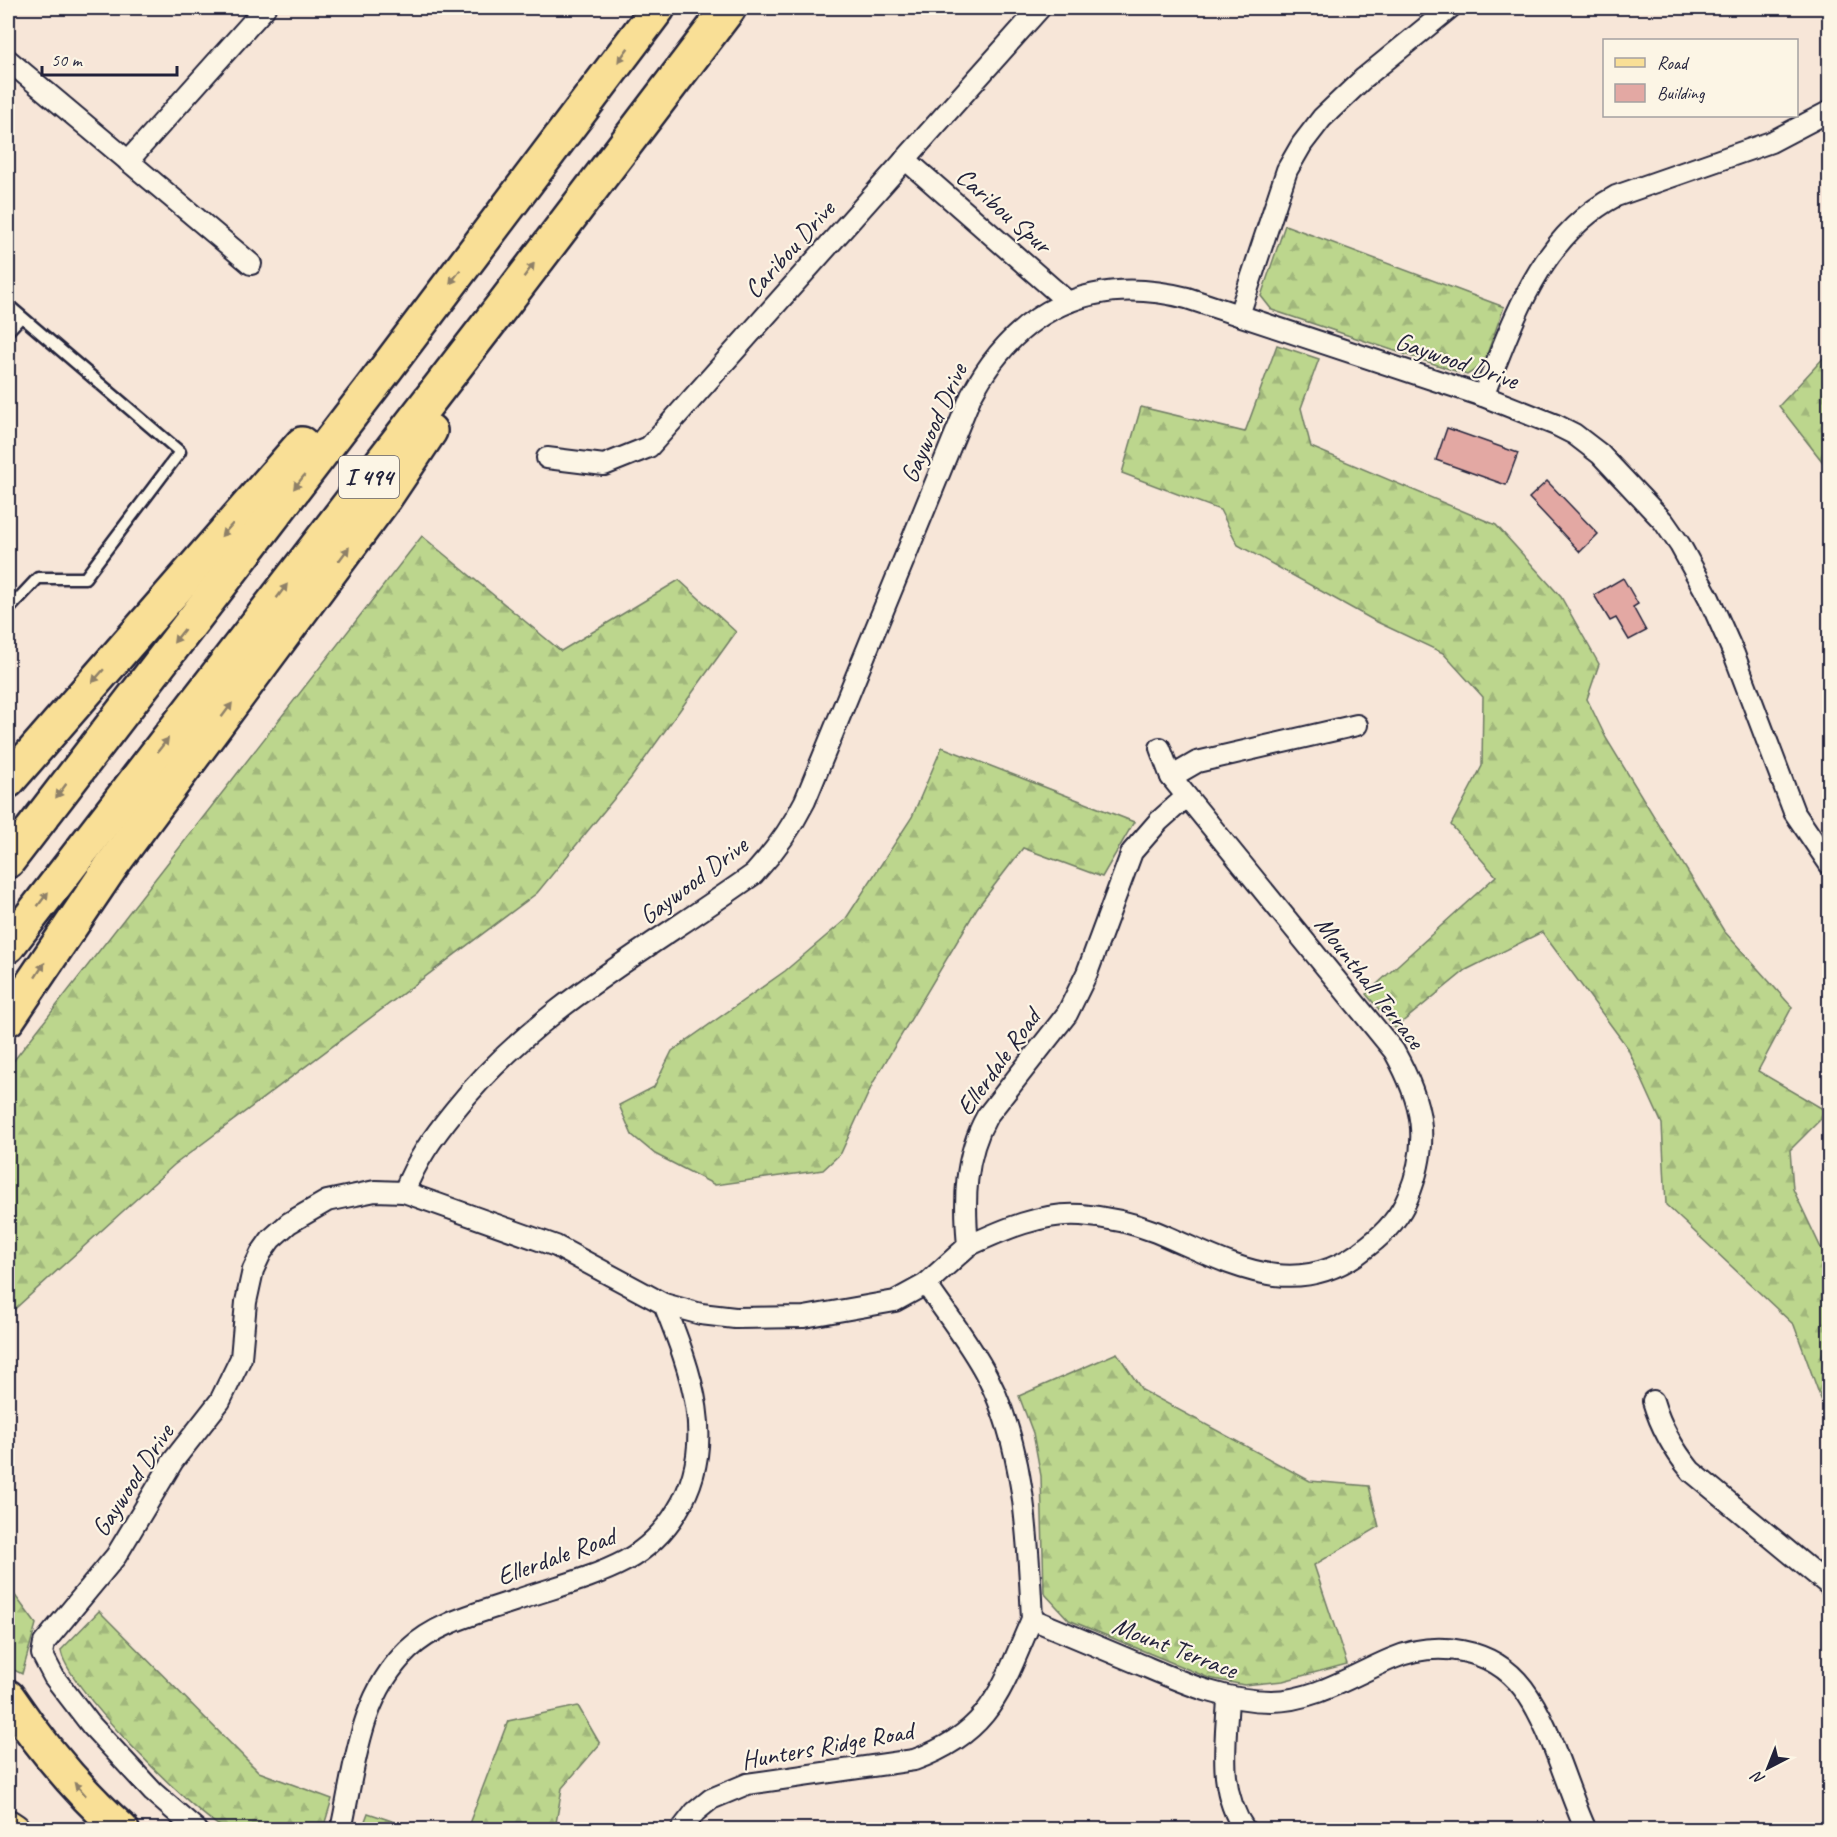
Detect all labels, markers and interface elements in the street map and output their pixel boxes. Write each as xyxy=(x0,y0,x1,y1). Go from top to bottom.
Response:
scale bar xyxy=(42,39,177,77)
legend xyxy=(1603,39,1798,117)
one-way arrow xyxy=(618,47,630,62)
text: 50 m xyxy=(51,49,84,71)
text: Road xyxy=(1657,52,1690,74)
text: Building xyxy=(1657,82,1706,104)
street label: Caribou Spur xyxy=(949,160,1060,263)
street label: Caribou Drive xyxy=(737,192,843,305)
one-way arrow xyxy=(523,263,535,279)
one-way arrow xyxy=(450,270,462,285)
street label: Gaywood Drive xyxy=(1391,324,1524,397)
street label: Gaywood Drive xyxy=(892,357,975,488)
road number: I 494 xyxy=(339,456,399,498)
one-way arrow xyxy=(293,475,305,490)
one-way arrow xyxy=(220,522,234,537)
one-way arrow xyxy=(338,546,350,562)
one-way arrow xyxy=(275,583,288,599)
one-way arrow xyxy=(174,629,186,644)
one-way arrow xyxy=(92,668,105,683)
one-way arrow xyxy=(221,702,234,718)
one-way arrow xyxy=(156,738,168,753)
one-way arrow xyxy=(55,784,67,799)
street label: Gaywood Drive xyxy=(633,828,755,932)
one-way arrow xyxy=(37,892,49,908)
street label: Mounthall Terrace xyxy=(1307,909,1433,1057)
one-way arrow xyxy=(34,962,45,978)
street label: Ellerdale Road xyxy=(949,1000,1050,1122)
street label: Gaywood Drive xyxy=(84,1417,182,1543)
street label: Ellerdale Road xyxy=(492,1519,623,1593)
street label: Mount Terrace xyxy=(1108,1609,1243,1687)
street label: Hunters Ridge Road xyxy=(739,1714,919,1777)
north arrow xyxy=(1738,1738,1798,1798)
text: N xyxy=(1746,1766,1769,1789)
one-way arrow xyxy=(73,1782,87,1797)

